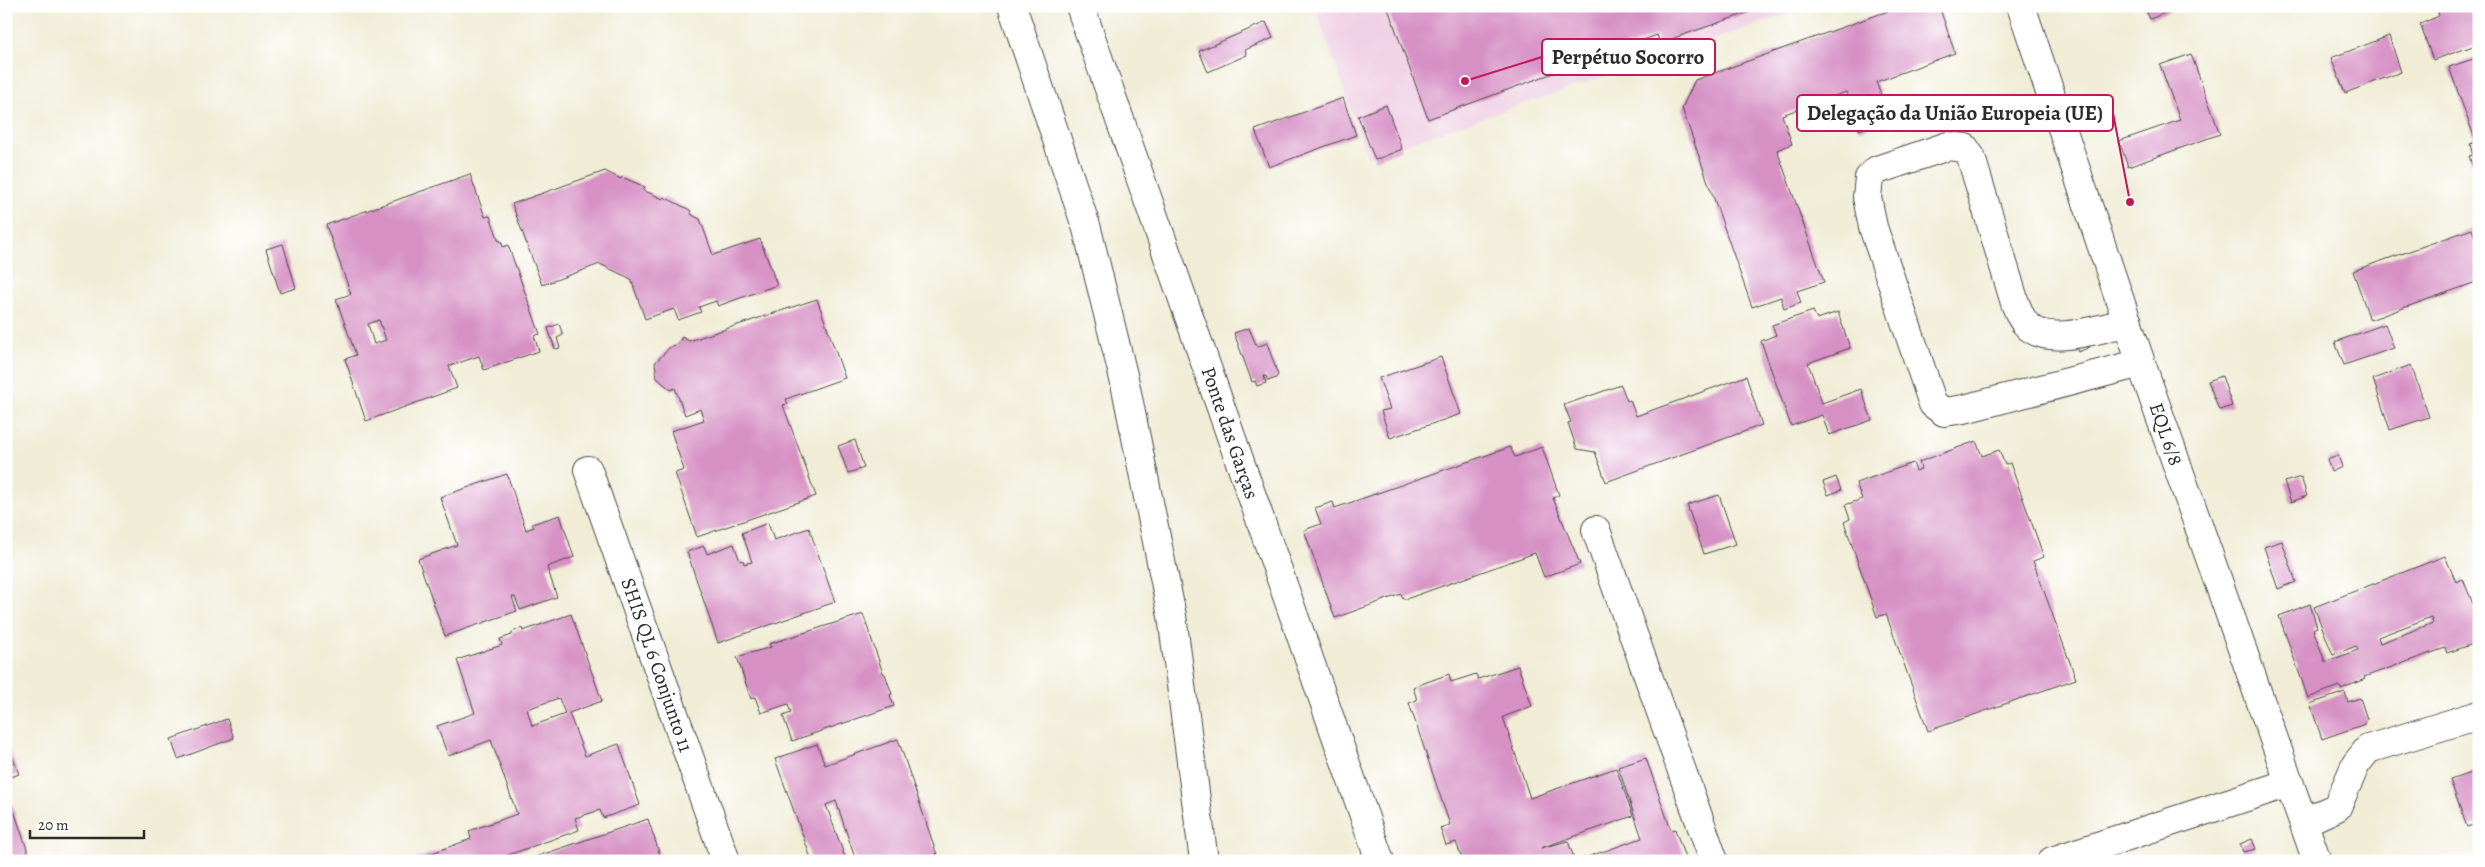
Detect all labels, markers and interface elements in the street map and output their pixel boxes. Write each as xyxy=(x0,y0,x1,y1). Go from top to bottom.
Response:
callout: Perpétuo Socorro xyxy=(1542,39,1715,75)
text: Perpétuo Socorro xyxy=(1552,43,1705,71)
callout: Delegação da União Europeia (UE) xyxy=(1797,95,2113,131)
text: Delegação da União Europeia (UE) xyxy=(1807,99,2103,127)
street label: Ponte das Garças xyxy=(1195,363,1265,503)
street label: EQL 6/8 xyxy=(2143,399,2189,469)
street label: SHIS QL 6 Conjunto 11 xyxy=(614,574,700,756)
scale bar xyxy=(30,807,144,839)
text: 20 m xyxy=(38,815,69,835)

